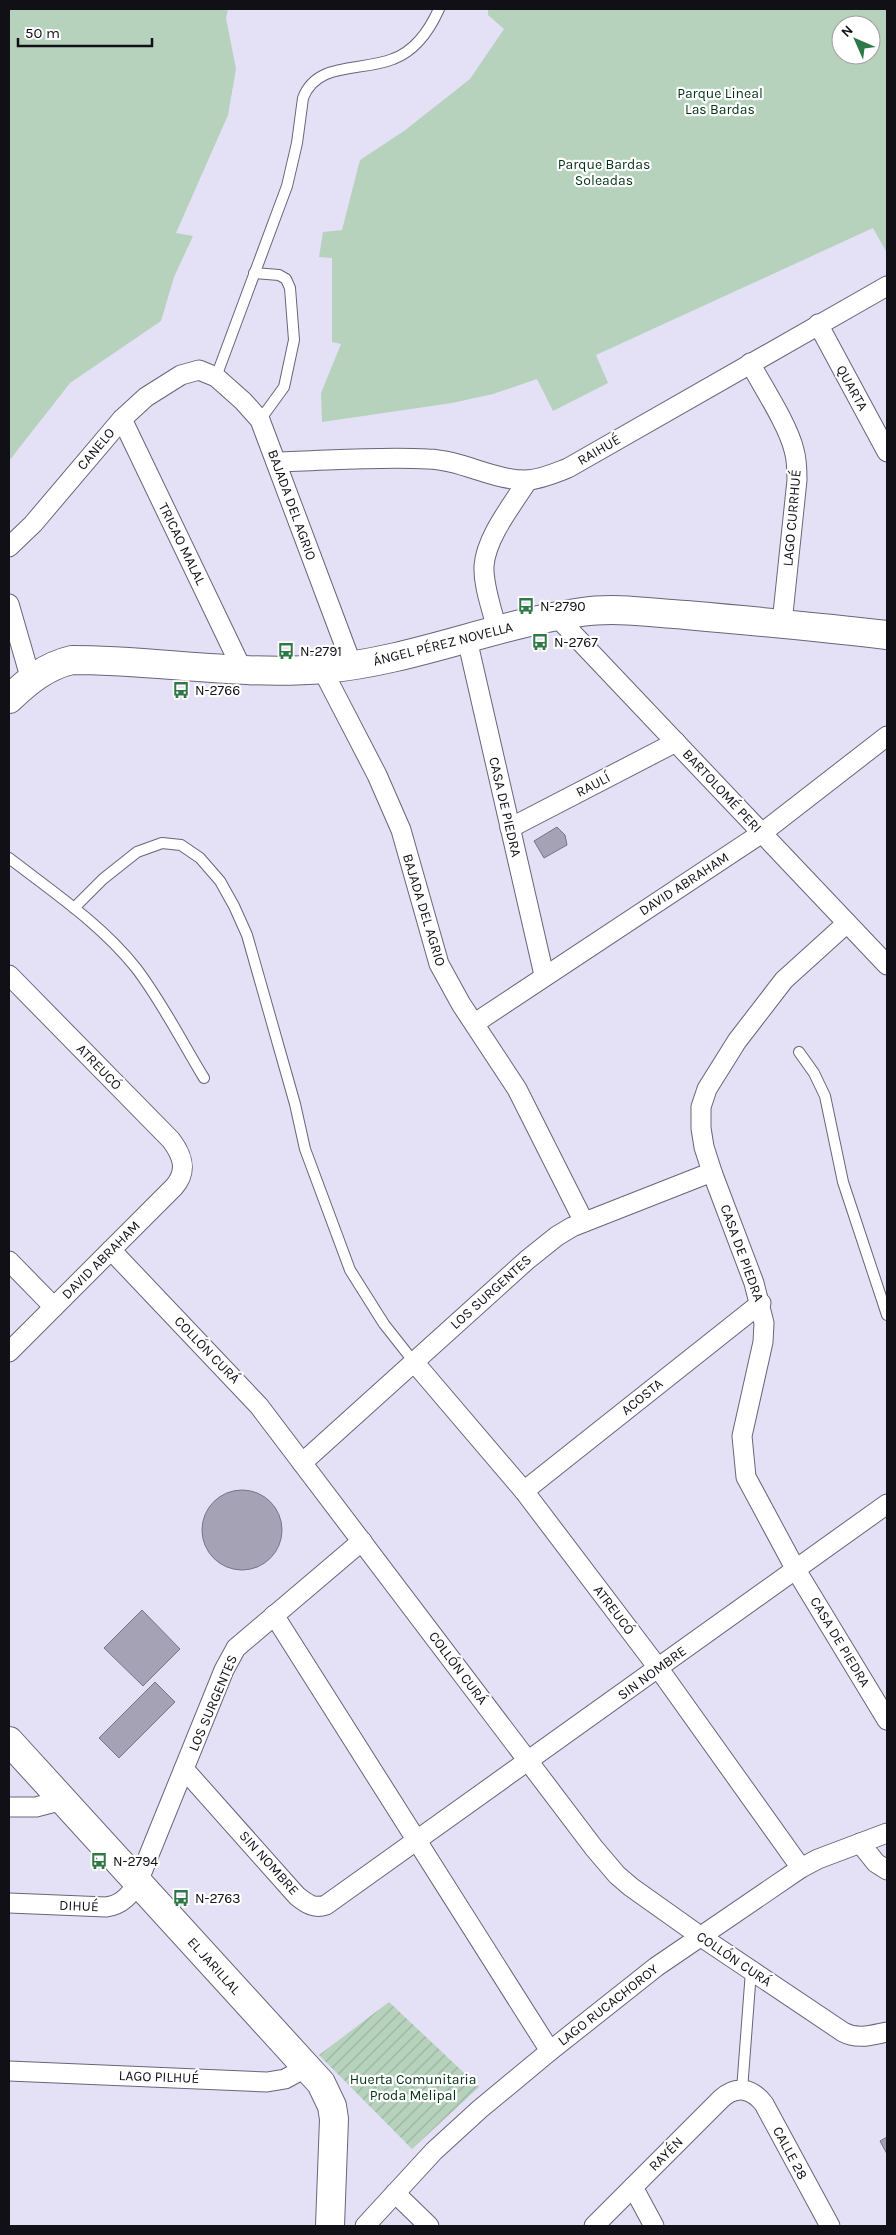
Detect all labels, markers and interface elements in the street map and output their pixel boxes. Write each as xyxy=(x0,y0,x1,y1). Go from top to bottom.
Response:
scale bar xyxy=(18,15,151,47)
north arrow xyxy=(831,15,881,65)
text: N xyxy=(838,22,857,41)
text: 50 m xyxy=(25,24,60,42)
park label: Parque Lineal Las Bardas xyxy=(677,85,763,118)
park label: Parque Bardas Soleadas xyxy=(558,156,650,189)
street label: QUARTA xyxy=(833,362,871,414)
street label: CANELO xyxy=(74,425,118,473)
street label: RAIHUÉ xyxy=(574,430,624,469)
street label: BAJADA DEL AGRIO xyxy=(264,447,320,563)
street label: LAGO CURRHUÉ xyxy=(778,469,805,567)
street label: TRICAO MALAL xyxy=(155,500,209,588)
bus stop icon: N-2790 xyxy=(516,596,536,616)
place label: N-2790 xyxy=(540,598,586,615)
street label: ÁNGEL PÉREZ NOVELLA xyxy=(371,617,515,670)
bus stop icon: N-2767 xyxy=(530,632,550,652)
place label: N-2767 xyxy=(554,634,598,651)
bus stop icon: N-2791 xyxy=(276,641,296,661)
place label: N-2791 xyxy=(300,643,342,660)
bus stop icon: N-2766 xyxy=(171,680,191,700)
place label: N-2766 xyxy=(195,682,240,699)
street label: BARTOLOMÉ PERI xyxy=(679,745,766,836)
street label: CASA DE PIEDRA xyxy=(485,755,525,859)
street label: RAULÍ xyxy=(573,768,614,801)
street label: DAVID ABRAHAM xyxy=(636,849,732,919)
street label: BAJADA DEL AGRIO xyxy=(399,852,449,968)
street label: ATREUCÓ xyxy=(73,1040,125,1094)
street label: CASA DE PIEDRA xyxy=(717,1202,767,1304)
street label: DAVID ABRAHAM xyxy=(58,1217,144,1303)
street label: LOS SURGENTES xyxy=(447,1251,535,1333)
street label: COLLÓN CURÁ xyxy=(171,1312,244,1387)
street label: ACOSTA xyxy=(618,1375,666,1419)
street label: ATREUCÓ xyxy=(590,1582,638,1638)
street label: CASA DE PIEDRA xyxy=(806,1594,874,1690)
street label: COLLÓN CURÁ xyxy=(425,1628,492,1708)
street label: SIN NOMBRE xyxy=(614,1642,690,1704)
street label: LOS SURGENTES xyxy=(185,1652,241,1754)
street label: SIN NOMBRE xyxy=(236,1827,302,1899)
bus stop icon: N-2794 xyxy=(89,1851,109,1871)
place label: N-2794 xyxy=(113,1853,158,1870)
bus stop icon: N-2763 xyxy=(171,1888,191,1908)
place label: N-2763 xyxy=(195,1890,240,1907)
street label: DIHUÉ xyxy=(59,1896,99,1915)
street label: COLLÓN CURÁ xyxy=(693,1927,775,1990)
street label: EL JARILLAL xyxy=(184,1934,245,1999)
street label: LAGO RUCACHOROY xyxy=(555,1960,662,2049)
street label: LAGO PILHUÉ xyxy=(118,2066,200,2087)
park label: Huerta Comunitaria Proda Melipal xyxy=(350,2071,476,2104)
street label: CALLE 28 xyxy=(769,2124,811,2182)
street label: RAYÉN xyxy=(645,2133,687,2175)

